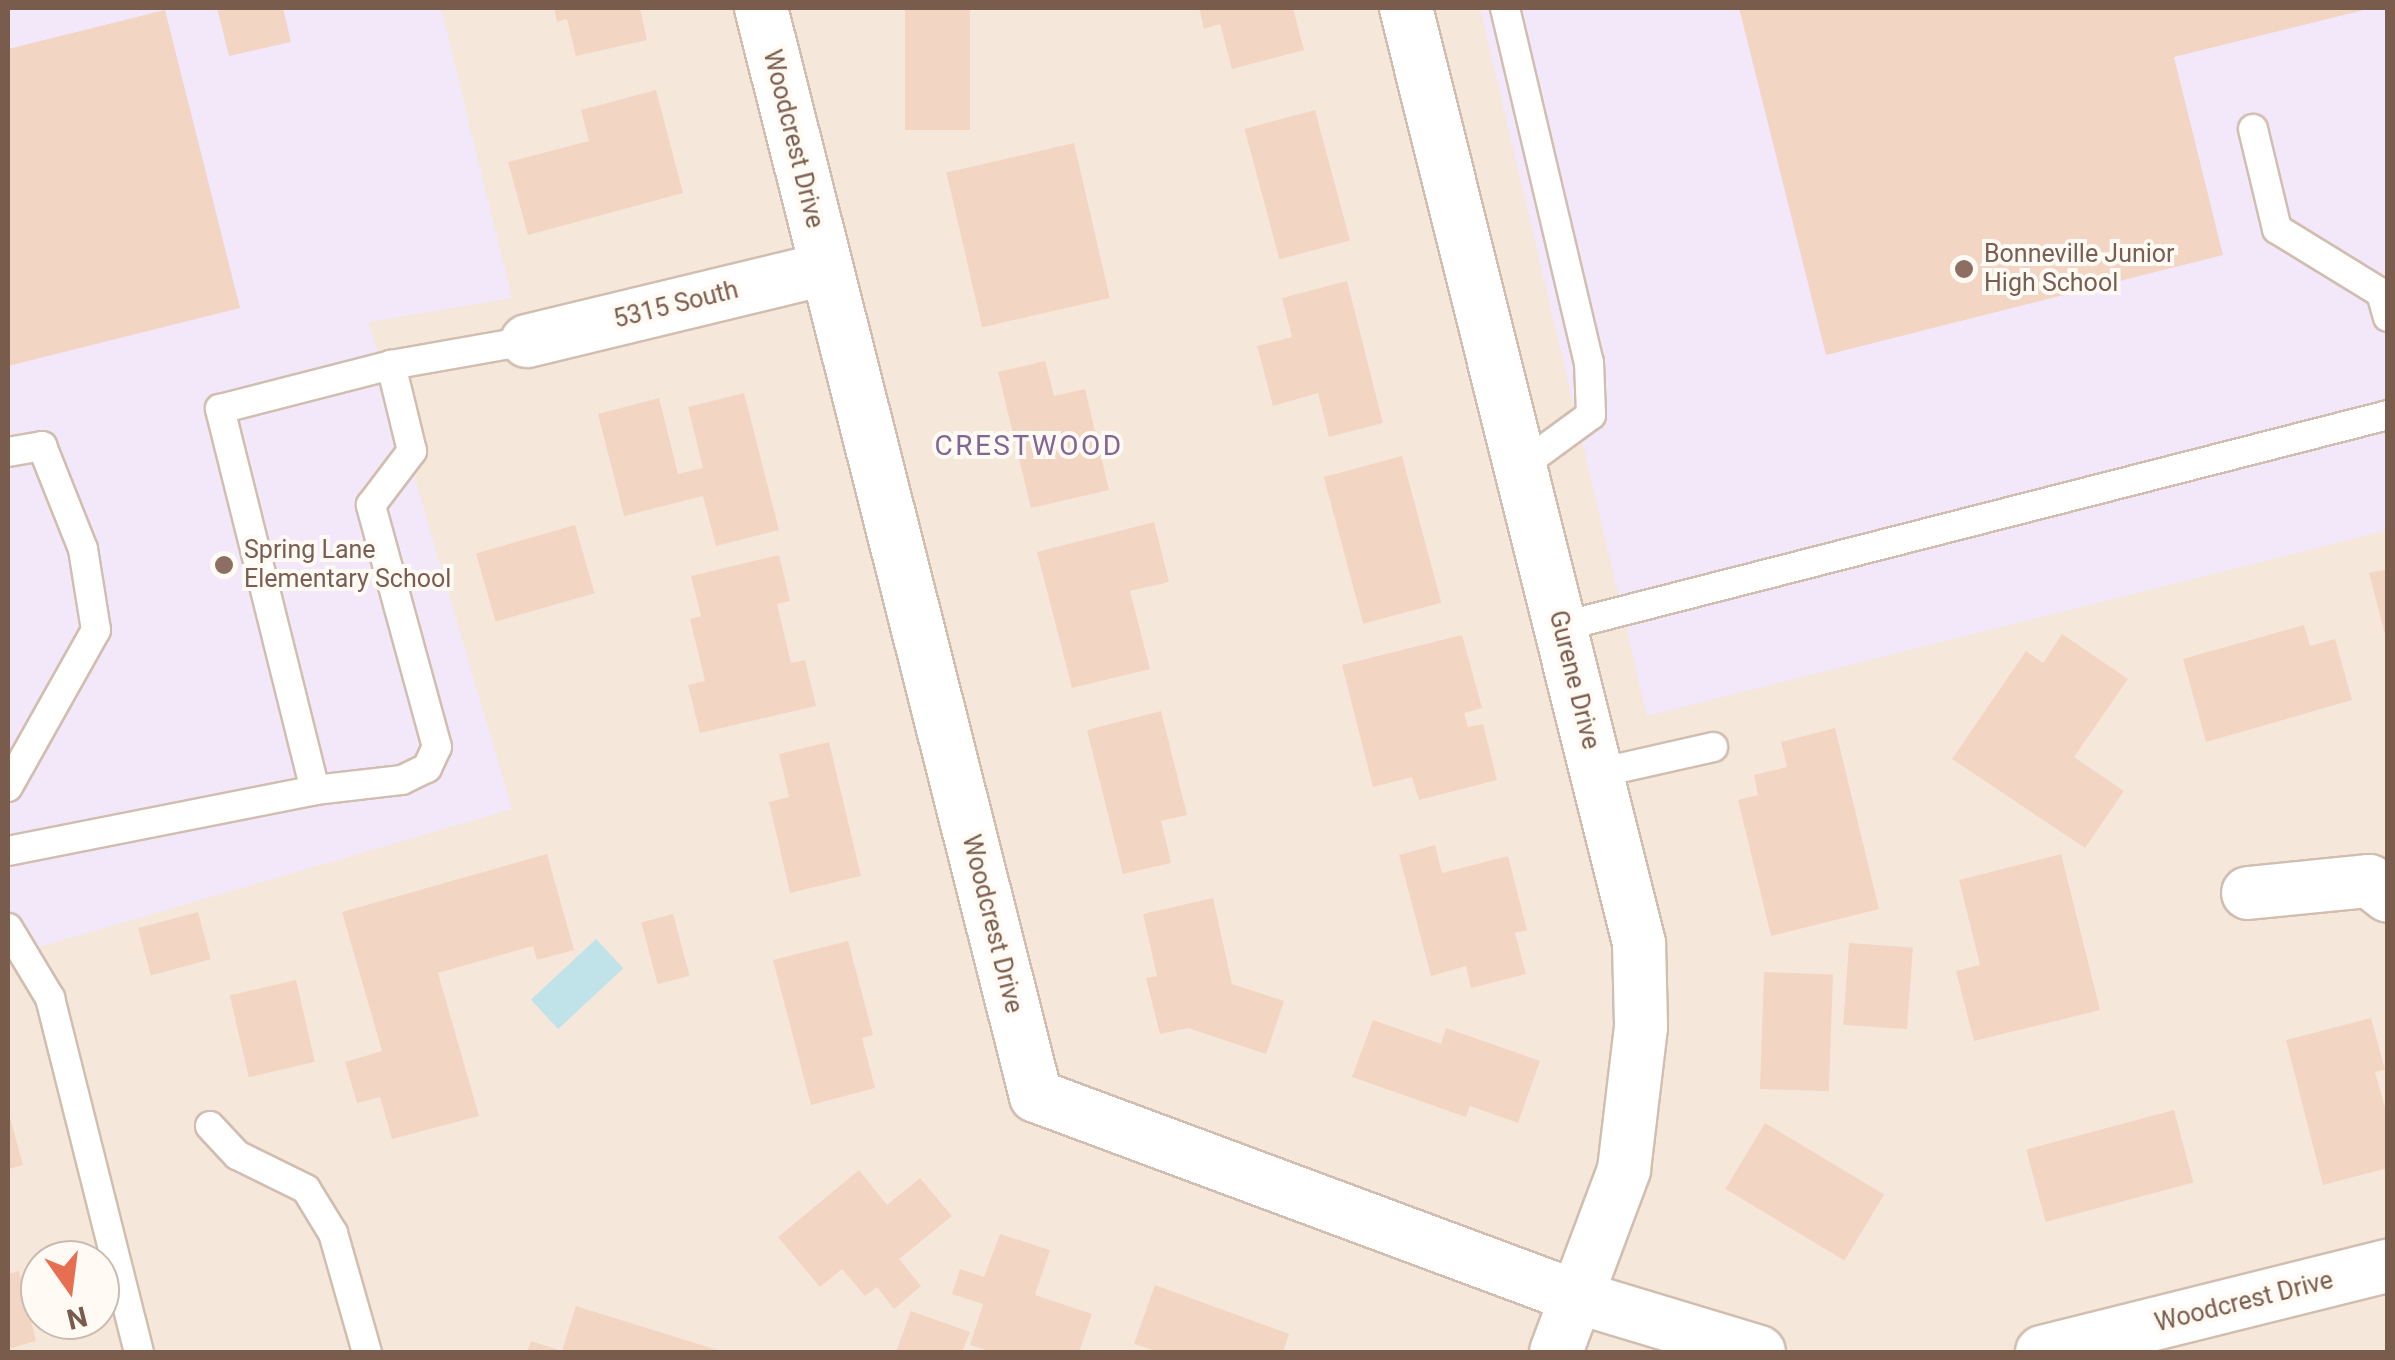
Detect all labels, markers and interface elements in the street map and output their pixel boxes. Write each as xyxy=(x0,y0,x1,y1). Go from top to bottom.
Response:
street label: Woodcrest Drive xyxy=(756,47,830,231)
place label: Bonneville Junior High School xyxy=(1984,240,2175,299)
marker: Bonneville Junior High School xyxy=(1953,258,1975,280)
street label: 5315 South xyxy=(611,275,741,335)
district label: CRESTWOOD xyxy=(934,429,1124,463)
place label: Spring Lane Elementary School xyxy=(244,536,451,595)
marker: Spring Lane Elementary School xyxy=(213,554,235,576)
street label: Gurene Drive xyxy=(1542,608,1606,752)
street label: Woodcrest Drive xyxy=(955,832,1029,1016)
north arrow xyxy=(20,1240,120,1340)
street label: Woodcrest Drive xyxy=(2152,1265,2336,1339)
text: N xyxy=(63,1299,90,1336)

